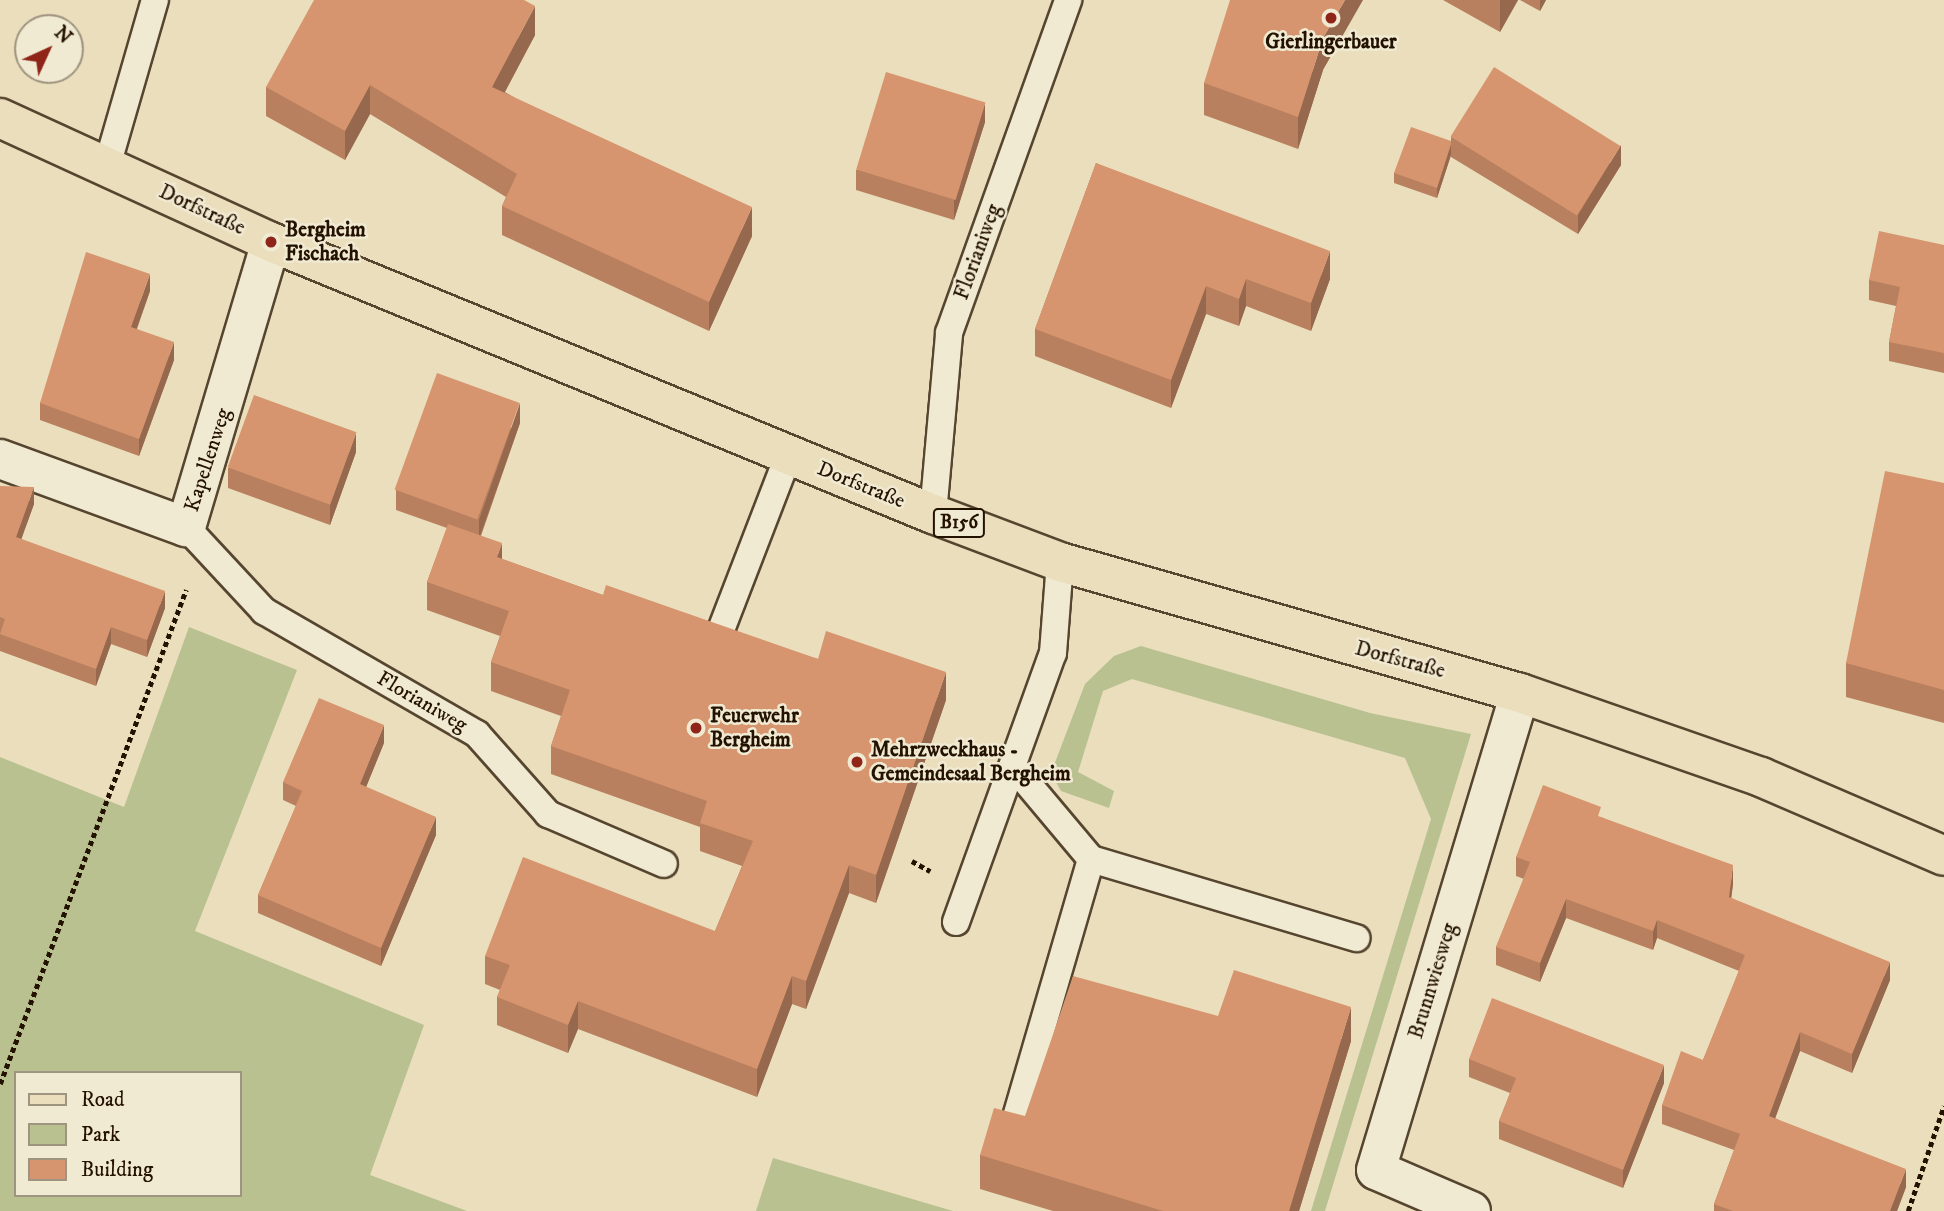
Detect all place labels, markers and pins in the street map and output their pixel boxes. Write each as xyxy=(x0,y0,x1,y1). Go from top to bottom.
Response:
marker: Gierlingerbauer xyxy=(1323,10,1339,26)
place label: Gierlingerbauer xyxy=(1265,29,1397,55)
place label: Bergheim Fischach xyxy=(285,217,366,267)
marker: Bergheim Fischach xyxy=(263,234,279,250)
place label: Feuerwehr Bergheim xyxy=(710,703,799,753)
marker: Feuerwehr Bergheim xyxy=(688,720,704,736)
place label: Mehrzweckhaus - Gemeindesaal Bergheim xyxy=(871,737,1071,787)
marker: Mehrzweckhaus - Gemeindesaal Bergheim xyxy=(849,754,865,770)

